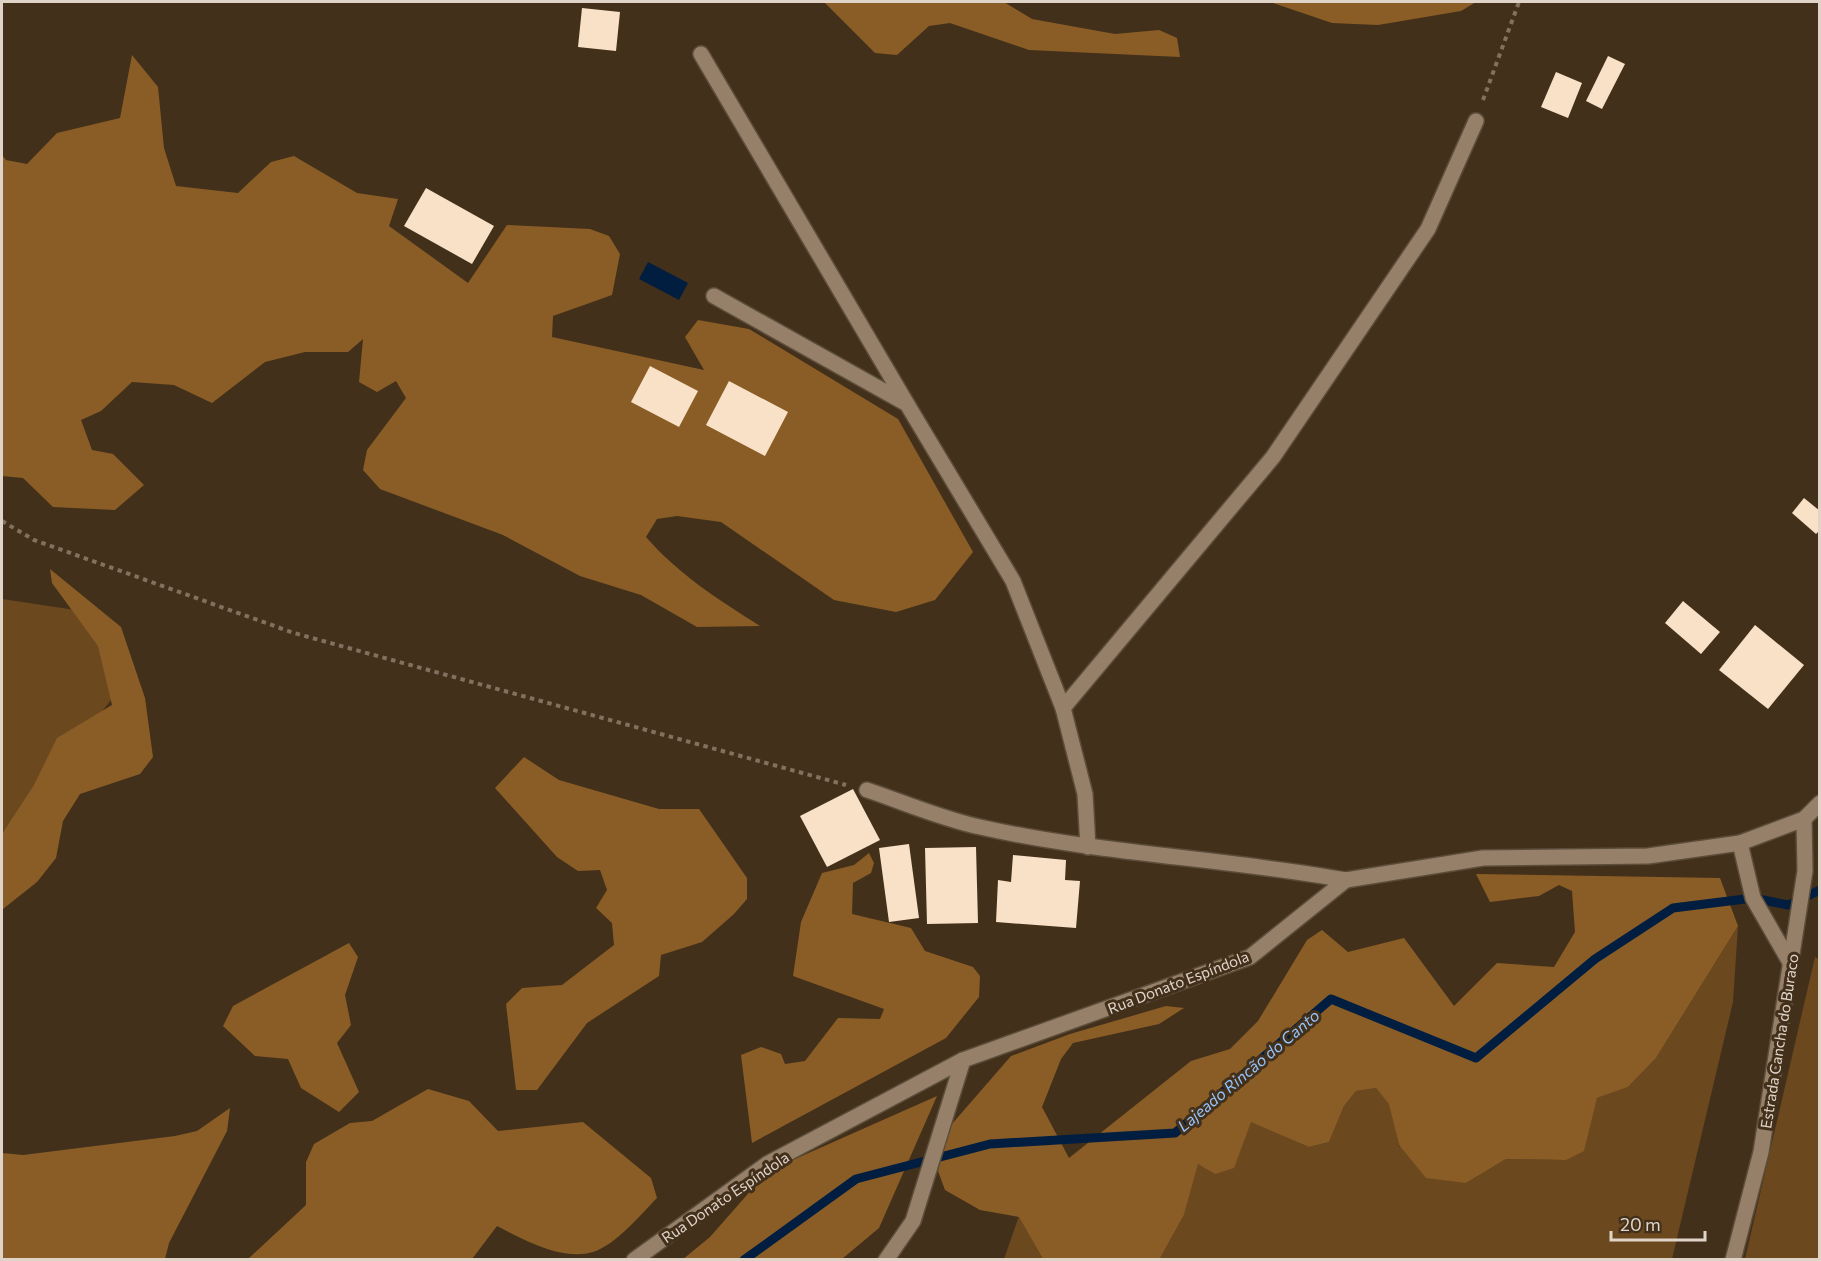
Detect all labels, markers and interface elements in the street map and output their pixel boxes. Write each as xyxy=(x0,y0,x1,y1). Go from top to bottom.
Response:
street label: Rua Donato Espíndola xyxy=(1105,947,1251,1017)
street label: Estrada Cancha do Buraco xyxy=(1756,952,1802,1130)
water label: Lajeado Rincão do Canto xyxy=(1173,1005,1323,1135)
street label: Rua Donato Espíndola xyxy=(658,1148,792,1246)
scale bar xyxy=(1611,1204,1706,1242)
text: 20 m xyxy=(1620,1213,1661,1235)

